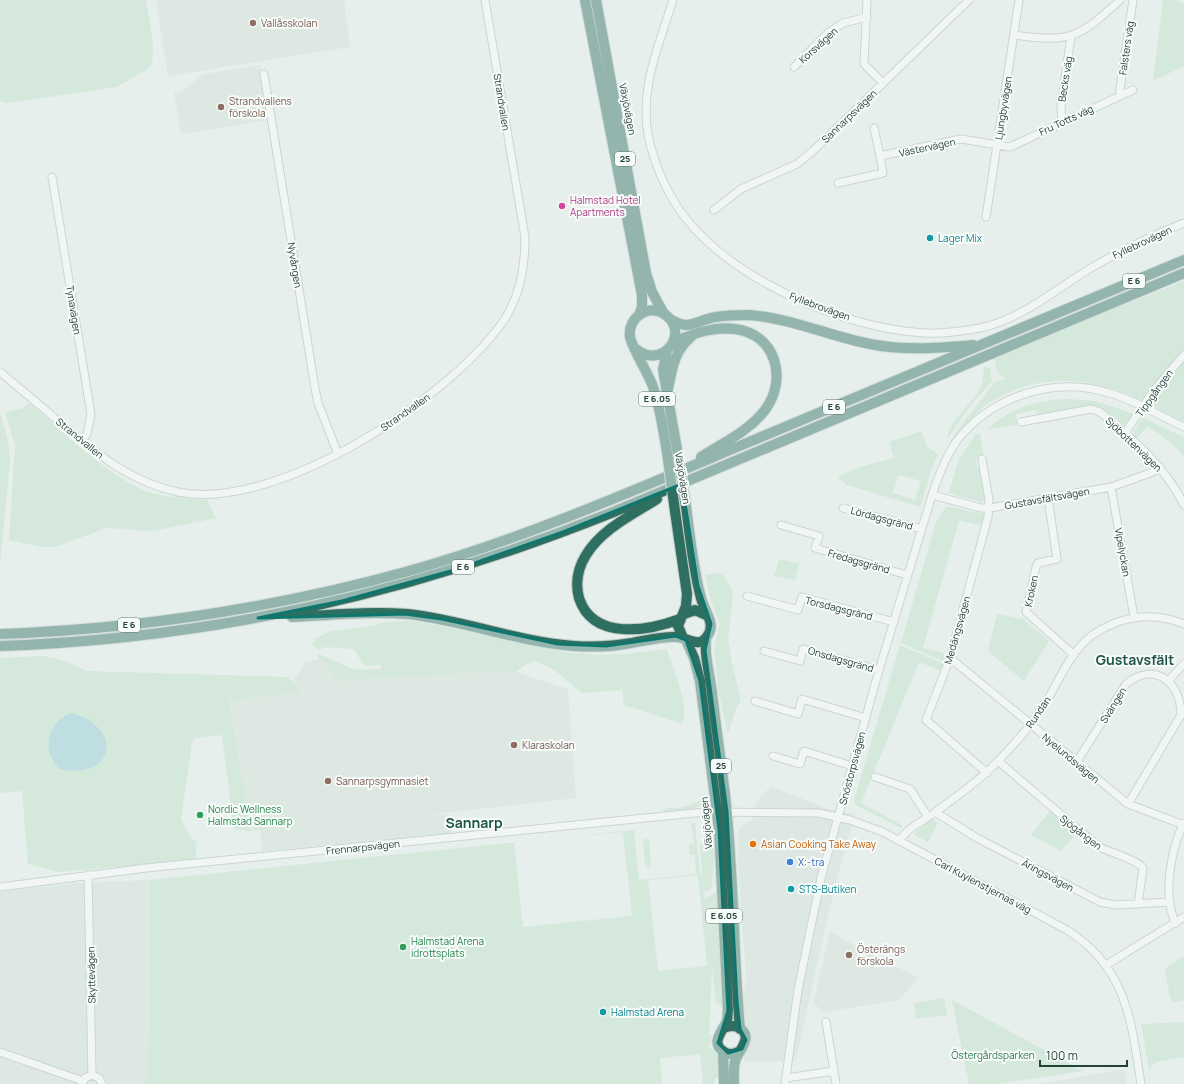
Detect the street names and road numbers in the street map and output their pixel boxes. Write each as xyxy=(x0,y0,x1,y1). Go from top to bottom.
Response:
street label: Falsters väg xyxy=(1115,20,1137,76)
street label: Korsvägen xyxy=(796,24,840,66)
street label: Becks väg xyxy=(1054,55,1076,103)
street label: Strandvallen xyxy=(491,72,513,132)
street label: Ljungbyvägen xyxy=(991,75,1015,141)
street label: Växjövägen xyxy=(616,82,640,136)
street label: Sannarpsvägen xyxy=(818,86,880,146)
street label: Fru Totts väg xyxy=(1036,101,1096,139)
street label: Västervägen xyxy=(897,134,957,160)
road number: 25 xyxy=(615,152,635,166)
street label: Fyllebrovägen xyxy=(1110,222,1174,262)
street label: Nyvången xyxy=(284,241,306,289)
road number: E 6 xyxy=(1123,274,1145,288)
street label: Tynavägen xyxy=(63,284,85,336)
street label: Fyllebrovägen xyxy=(788,289,852,324)
street label: Tippgången xyxy=(1132,367,1176,419)
street label: Strandvallen xyxy=(377,390,433,434)
road number: E 6.05 xyxy=(639,392,675,406)
road number: E 6 xyxy=(823,400,845,414)
street label: Sjöbottenvägen xyxy=(1103,413,1165,475)
street label: Strandvallen xyxy=(53,414,107,462)
street label: Växjövägen xyxy=(672,451,694,505)
street label: Gustavsfältsvägen xyxy=(1003,484,1091,512)
street label: Lördagsgränd xyxy=(849,503,915,533)
street label: Vipelyckan xyxy=(1112,526,1134,578)
street label: Fredagsgränd xyxy=(826,545,892,577)
road number: E 6 xyxy=(452,560,474,574)
street label: Kroken xyxy=(1021,574,1041,608)
street label: Torsdagsgränd xyxy=(804,593,874,623)
street label: Medängsvägen xyxy=(941,594,973,666)
road number: E 6 xyxy=(118,618,140,632)
street label: Onsdagsgränd xyxy=(806,643,876,675)
street label: Svängen xyxy=(1096,684,1130,726)
street label: Rundan xyxy=(1022,693,1054,731)
street label: Snöstorpsvägen xyxy=(835,730,869,806)
street label: Nyelundsvägen xyxy=(1039,730,1103,786)
road number: 25 xyxy=(711,759,731,773)
street label: Växjövägen xyxy=(697,796,715,850)
street label: Sjögången xyxy=(1057,811,1105,853)
street label: Frennarpsvägen xyxy=(325,836,401,858)
street label: Carl Kuylenstjernas väg xyxy=(932,854,1034,916)
street label: Äringsvägen xyxy=(1020,855,1077,895)
road number: E 6.05 xyxy=(706,909,742,923)
street label: Skyttevägen xyxy=(83,946,98,1004)

